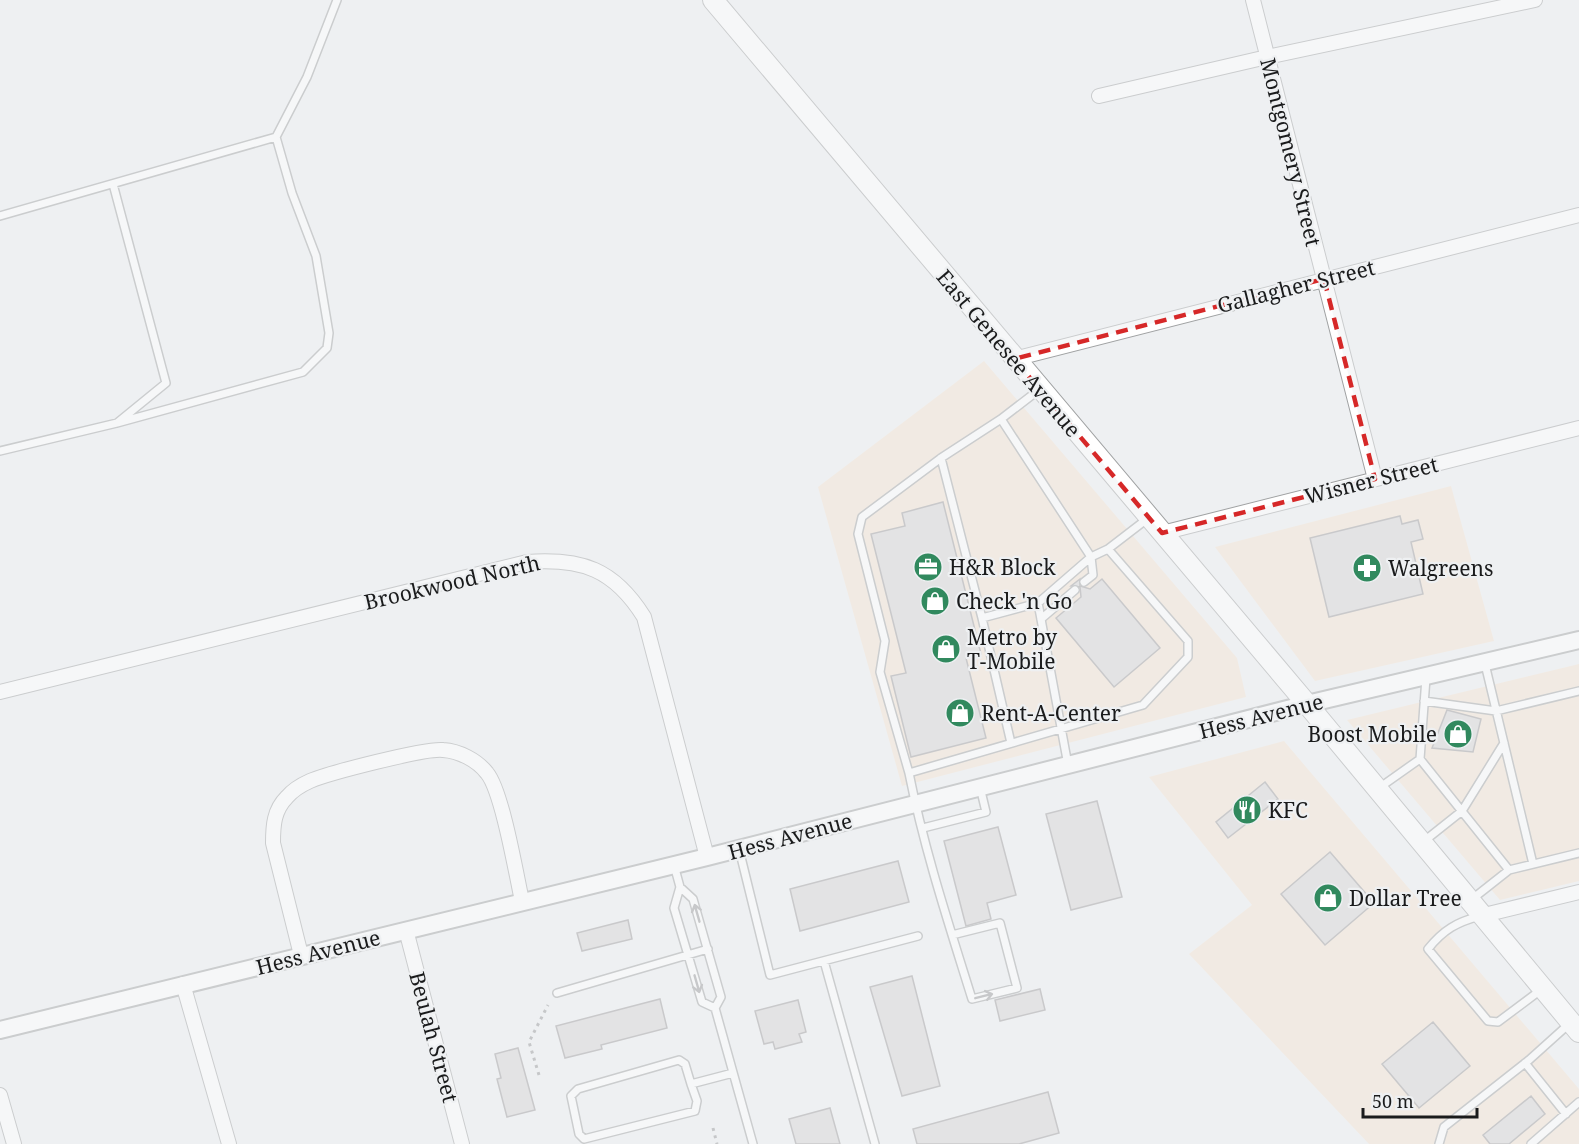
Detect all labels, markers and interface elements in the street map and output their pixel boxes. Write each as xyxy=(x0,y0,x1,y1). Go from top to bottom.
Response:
street label: Montgomery Street xyxy=(1254,55,1328,249)
street label: Gallagher Street xyxy=(1214,253,1378,319)
street label: East Genesee Avenue xyxy=(931,263,1087,443)
street label: Wisner Street xyxy=(1301,450,1441,510)
street label: Brookwood North xyxy=(361,548,543,616)
office icon: H&R Block xyxy=(912,551,944,583)
pharmacy icon: Walgreens xyxy=(1351,552,1383,584)
place label: H&R Block xyxy=(949,553,1056,581)
place label: Walgreens xyxy=(1388,554,1494,582)
shop icon: Check 'n Go xyxy=(919,585,951,617)
place label: Check 'n Go xyxy=(956,587,1072,615)
place label: Metro by T-Mobile xyxy=(967,623,1057,675)
shop icon: Metro by T-Mobile xyxy=(930,633,962,665)
street label: Hess Avenue xyxy=(1196,687,1326,745)
shop icon: Rent-A-Center xyxy=(944,697,976,729)
place label: Rent-A-Center xyxy=(981,699,1121,727)
shop icon: Boost Mobile xyxy=(1442,718,1474,750)
place label: Boost Mobile xyxy=(1308,720,1437,748)
restaurant icon: KFC xyxy=(1231,794,1263,826)
place label: KFC xyxy=(1268,796,1308,824)
street label: Hess Avenue xyxy=(725,806,855,866)
shop icon: Dollar Tree xyxy=(1312,882,1344,914)
place label: Dollar Tree xyxy=(1349,884,1462,912)
one-way arrow xyxy=(691,904,702,923)
street label: Hess Avenue xyxy=(253,923,383,981)
street label: Beulah Street xyxy=(403,969,465,1105)
one-way arrow xyxy=(692,974,703,993)
one-way arrow xyxy=(974,990,993,1001)
scale bar xyxy=(1363,1081,1477,1119)
text: 50 m xyxy=(1372,1089,1414,1113)

